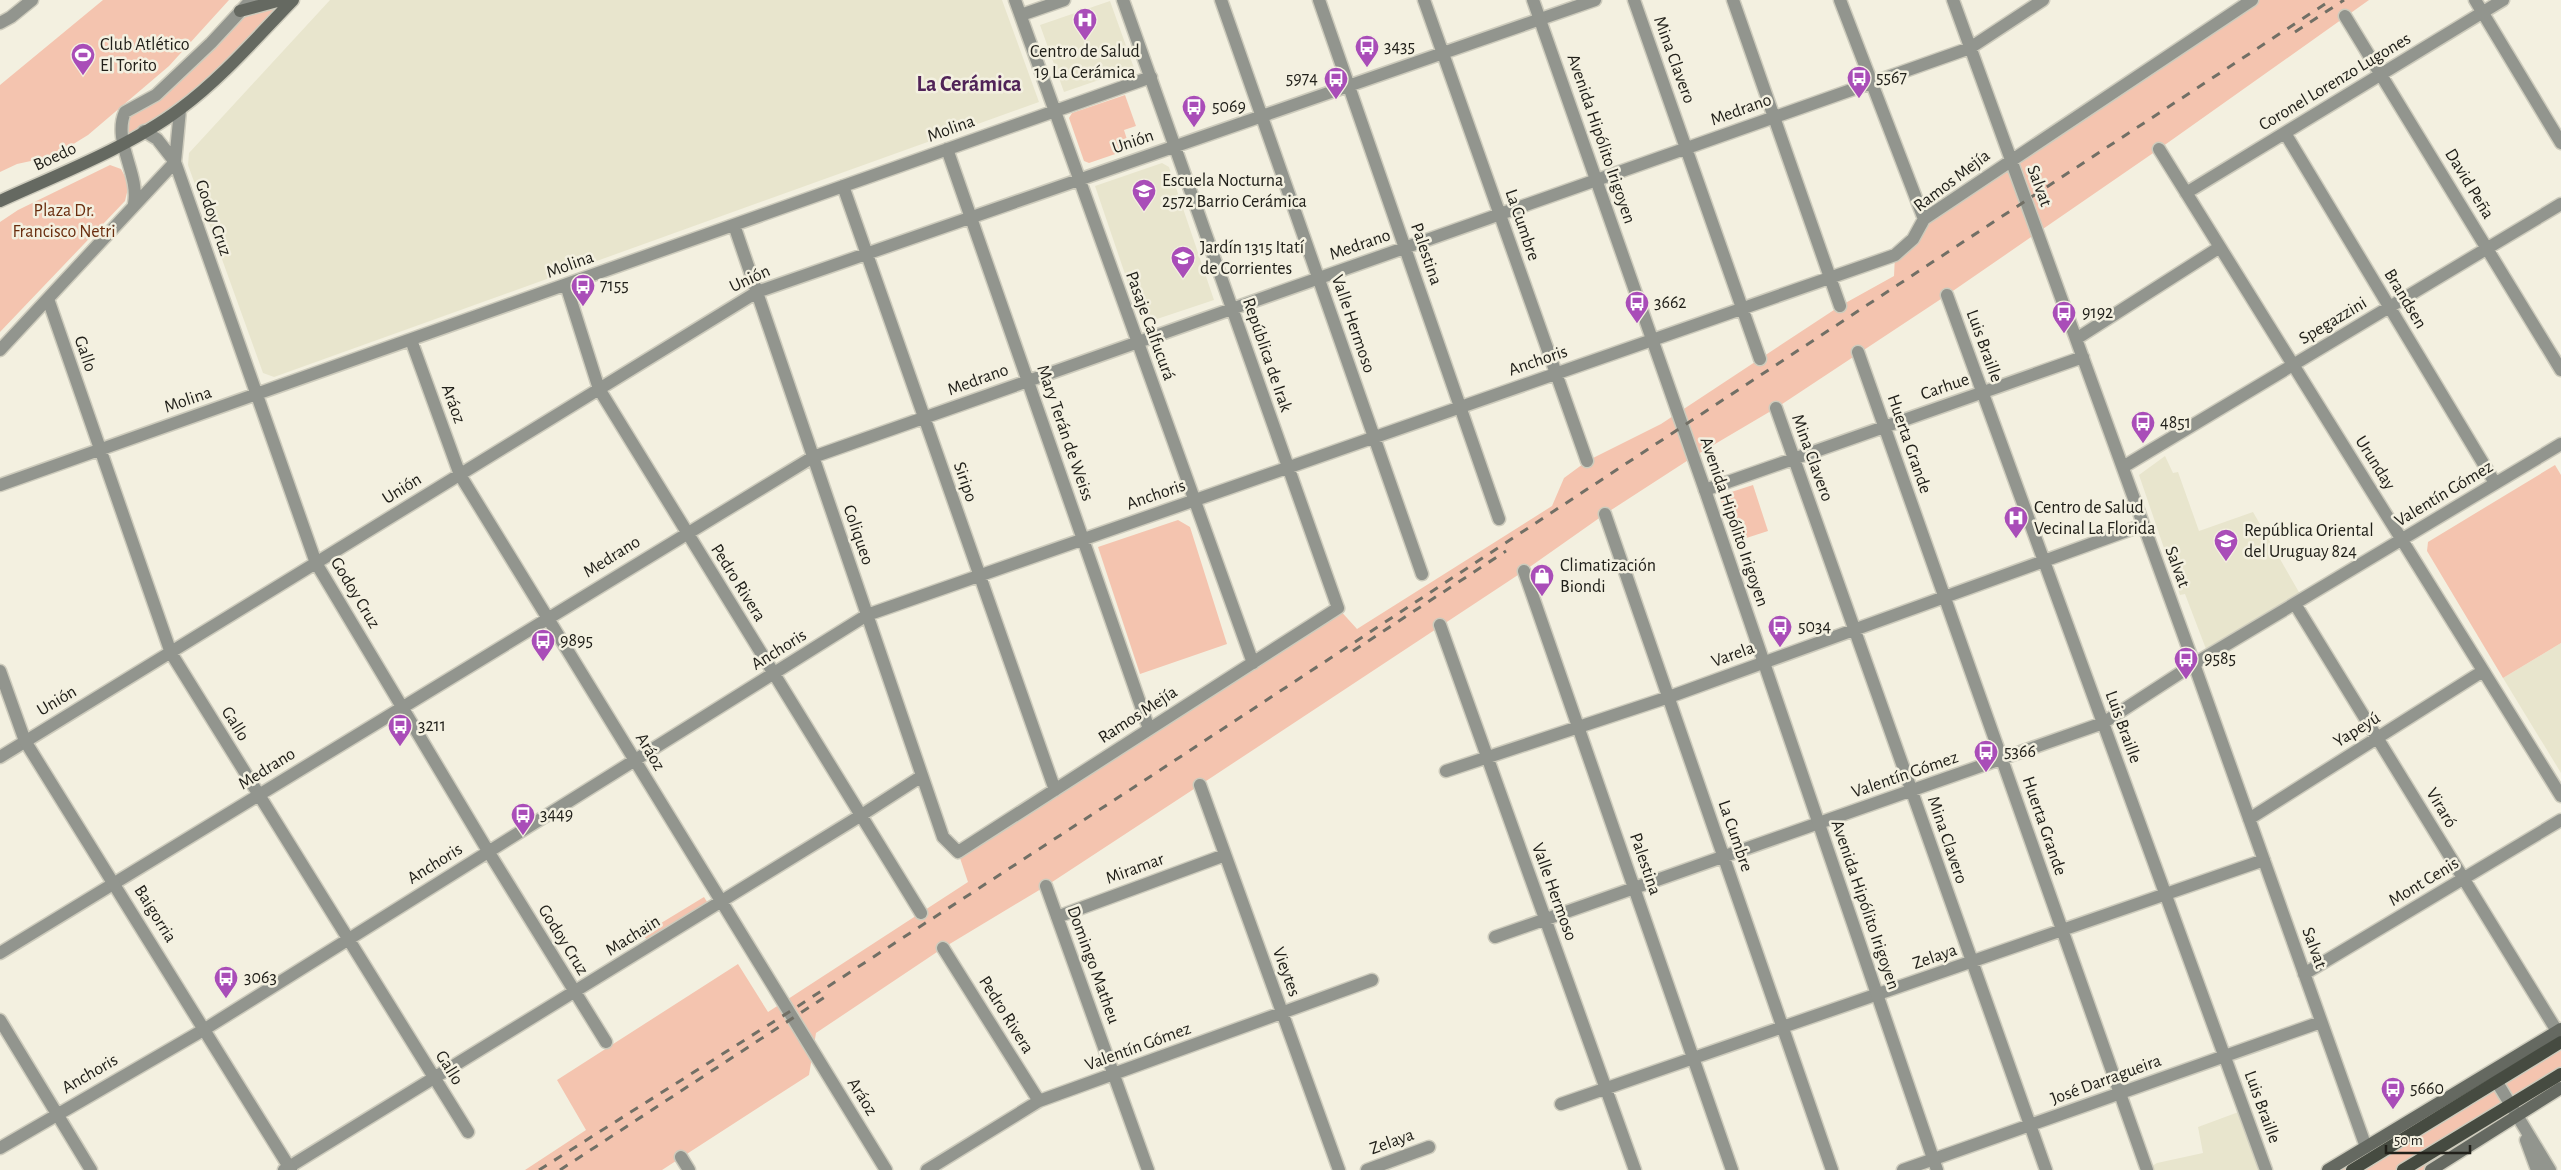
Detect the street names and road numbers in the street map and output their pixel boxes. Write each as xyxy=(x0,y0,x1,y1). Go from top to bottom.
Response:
street label: Mina Clavero xyxy=(1650,14,1698,106)
street label: Coronel Lorenzo Lugones xyxy=(2256,30,2414,134)
street label: Avenida Hipólito Irigoyen xyxy=(1564,52,1638,226)
street label: Medrano xyxy=(1708,91,1774,129)
street label: Molina xyxy=(925,112,977,146)
street label: Unión xyxy=(1110,127,1156,157)
street label: Boedo xyxy=(31,139,79,175)
street label: David Peña xyxy=(2441,146,2497,222)
street label: Ramos Mejía xyxy=(1911,147,1993,215)
street label: Salvat xyxy=(2023,163,2055,209)
street label: Godoy Cruz xyxy=(192,178,234,258)
street label: La Cumbre xyxy=(1501,187,1543,263)
street label: Palestina xyxy=(1407,221,1445,287)
street label: Medrano xyxy=(1327,226,1393,264)
street label: Molina xyxy=(544,248,596,282)
street label: Unión xyxy=(727,262,773,296)
street label: Brandsen xyxy=(2380,266,2430,332)
street label: Pasaje Calfucurá xyxy=(1122,269,1178,383)
street label: Valle Hermoso xyxy=(1328,273,1378,376)
street label: Spegazzini xyxy=(2296,294,2370,348)
street label: República de Irak xyxy=(1239,296,1295,415)
street label: Luis Braille xyxy=(1963,307,2005,385)
street label: Gallo xyxy=(71,334,100,374)
street label: Anchoris xyxy=(1506,343,1570,379)
street label: Medrano xyxy=(945,361,1011,399)
street label: Mary Terán de Weiss xyxy=(1033,363,1097,503)
street label: Carhue xyxy=(1918,370,1972,404)
street label: Aráoz xyxy=(438,382,468,426)
street label: Molina xyxy=(162,383,214,417)
street label: Huerta Grande xyxy=(1884,392,1934,496)
street label: Mina Clavero xyxy=(1788,412,1836,504)
street label: Urunday xyxy=(2351,433,2399,494)
street label: Avenida Hipólito Irigoyen xyxy=(1697,435,1771,609)
street label: Valentín Gómez xyxy=(2392,458,2496,530)
street label: Siripo xyxy=(950,460,980,504)
street label: Unión xyxy=(379,470,425,508)
street label: Anchoris xyxy=(1124,477,1188,513)
street label: Coliqueo xyxy=(839,503,877,567)
street label: Medrano xyxy=(580,532,644,581)
street label: Pedro Rivera xyxy=(707,541,769,625)
street label: Salvat xyxy=(2161,544,2193,590)
street label: Godoy Cruz xyxy=(327,554,383,632)
street label: Anchoris xyxy=(748,626,810,674)
street label: Varela xyxy=(1709,639,1757,671)
street label: Unión xyxy=(34,682,80,720)
street label: Ramos Mejía xyxy=(1095,683,1181,747)
street label: Luis Braille xyxy=(2102,688,2144,766)
street label: Gallo xyxy=(218,704,252,744)
street label: Yapeyú xyxy=(2331,709,2383,751)
street label: Aráoz xyxy=(632,730,668,774)
street label: Medrano xyxy=(235,744,299,793)
street label: Valentín Gómez xyxy=(1850,748,1960,802)
street label: Huerta Grande xyxy=(2019,774,2069,878)
street label: Viraró xyxy=(2422,785,2460,831)
street label: Mina Clavero xyxy=(1924,794,1970,886)
street label: La Cumbre xyxy=(1714,798,1756,874)
street label: Avenida Hipólito Irigoyen xyxy=(1828,818,1902,992)
street label: Palestina xyxy=(1626,831,1664,897)
street label: Anchoris xyxy=(404,840,466,888)
street label: Valle Hermoso xyxy=(1528,841,1580,943)
street label: Miramar xyxy=(1103,850,1167,888)
street label: Mont Cenis xyxy=(2386,854,2462,910)
street label: Baigorria xyxy=(130,882,180,946)
street label: Godoy Cruz xyxy=(534,902,592,978)
street label: Domingo Matheu xyxy=(1063,904,1123,1026)
street label: Machain xyxy=(603,912,663,960)
street label: Salvat xyxy=(2298,925,2330,971)
street label: Zelaya xyxy=(1911,941,1959,973)
street label: Vieytes xyxy=(1269,945,1303,999)
street label: Pedro Rivera xyxy=(975,973,1037,1057)
street label: Valentín Gómez xyxy=(1083,1020,1193,1074)
street label: Gallo xyxy=(432,1048,466,1088)
street label: Anchoris xyxy=(59,1051,121,1097)
street label: José Darragueira xyxy=(2048,1052,2164,1108)
street label: Luis Braille xyxy=(2241,1068,2283,1146)
street label: Aráoz xyxy=(844,1075,880,1119)
street label: Zelaya xyxy=(1368,1126,1416,1158)

